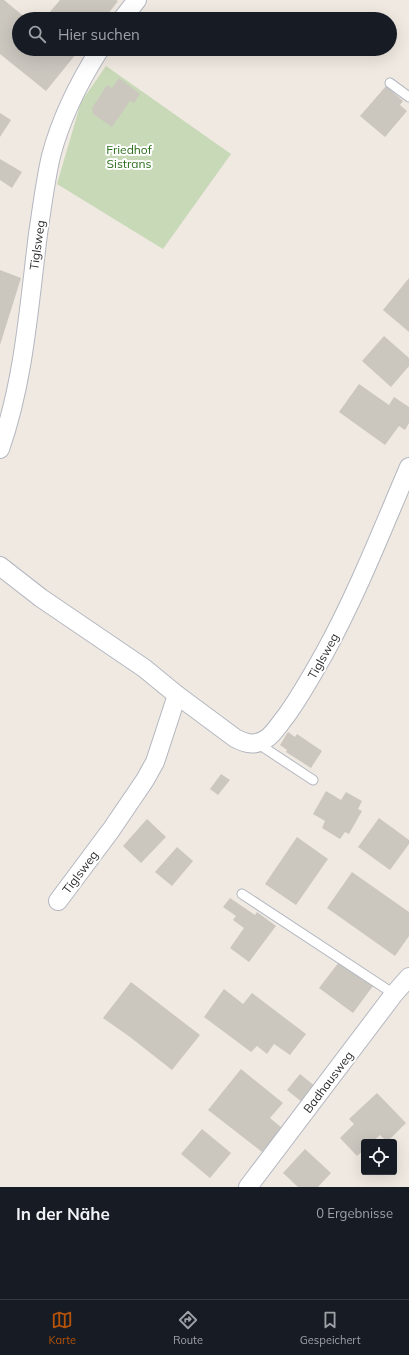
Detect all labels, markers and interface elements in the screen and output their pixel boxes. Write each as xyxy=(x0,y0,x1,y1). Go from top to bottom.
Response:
search box xyxy=(12,12,397,56)
icon: search xyxy=(26,23,48,45)
text: Hier suchen xyxy=(58,25,140,44)
park label: Friedhof Sistrans xyxy=(106,142,153,171)
street label: Tiglsweg xyxy=(26,219,48,271)
street label: Tiglsweg xyxy=(304,630,342,682)
street label: Tiglsweg xyxy=(59,847,101,897)
street label: Badhausweg xyxy=(300,1048,356,1116)
map controls xyxy=(361,1139,397,1175)
button: locate xyxy=(361,1139,397,1175)
text: In der Nähe xyxy=(16,1203,110,1224)
text: 0 Ergebnisse xyxy=(316,1205,393,1221)
tab: Karte xyxy=(48,1309,76,1347)
tab: Route xyxy=(173,1309,203,1347)
tab: Gespeichert xyxy=(300,1309,361,1347)

